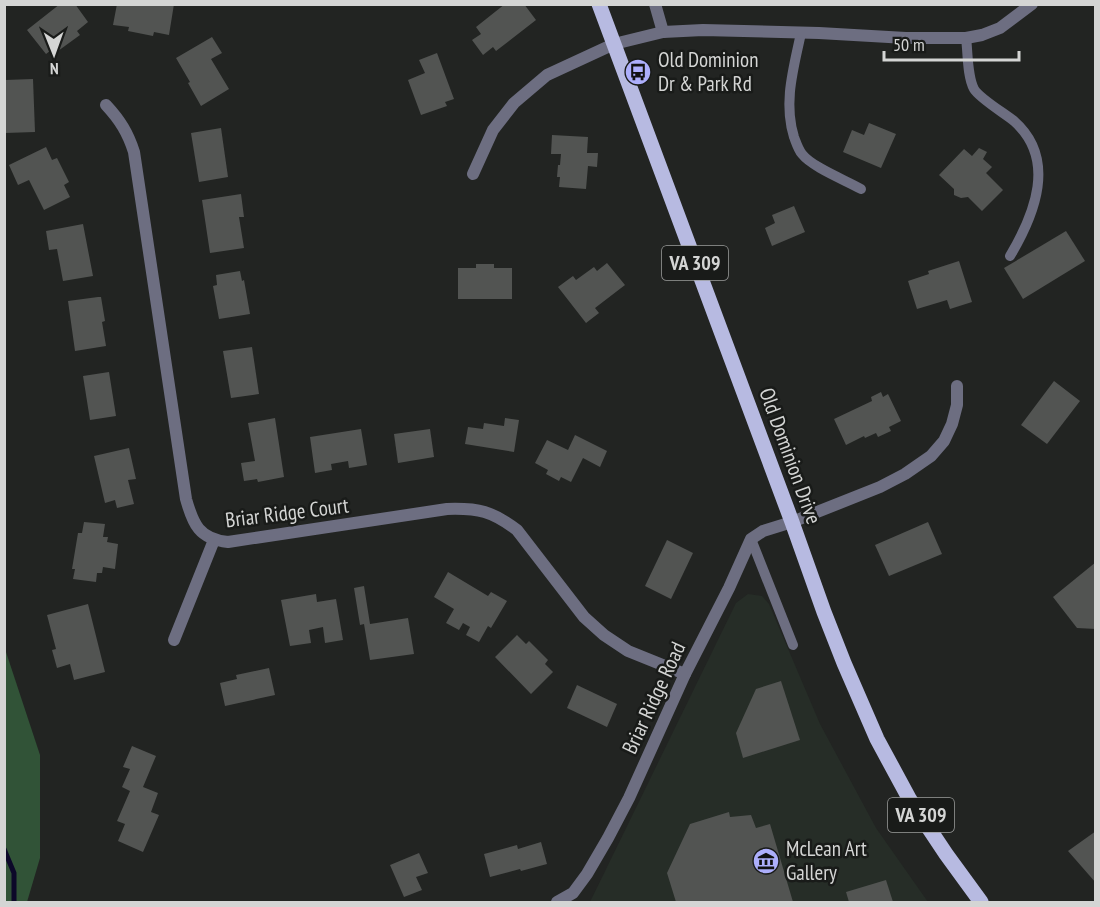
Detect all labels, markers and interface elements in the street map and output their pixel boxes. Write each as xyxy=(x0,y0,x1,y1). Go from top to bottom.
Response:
north arrow xyxy=(24,24,84,84)
scale bar xyxy=(884,24,1019,62)
text: 50 m xyxy=(893,33,925,56)
place label: Old Dominion Dr & Park Rd xyxy=(658,46,758,97)
bus stop icon: Old Dominion Dr & Park Rd xyxy=(623,57,653,87)
text: N xyxy=(50,59,59,79)
road number: VA 309 xyxy=(662,246,728,280)
street label: Old Dominion Drive xyxy=(753,384,828,528)
street label: Briar Ridge Court xyxy=(224,492,350,533)
street label: Briar Ridge Road xyxy=(616,637,691,758)
road number: VA 309 xyxy=(888,798,954,832)
place label: McLean Art Gallery xyxy=(786,835,867,886)
museum icon: McLean Art Gallery xyxy=(751,846,781,876)

